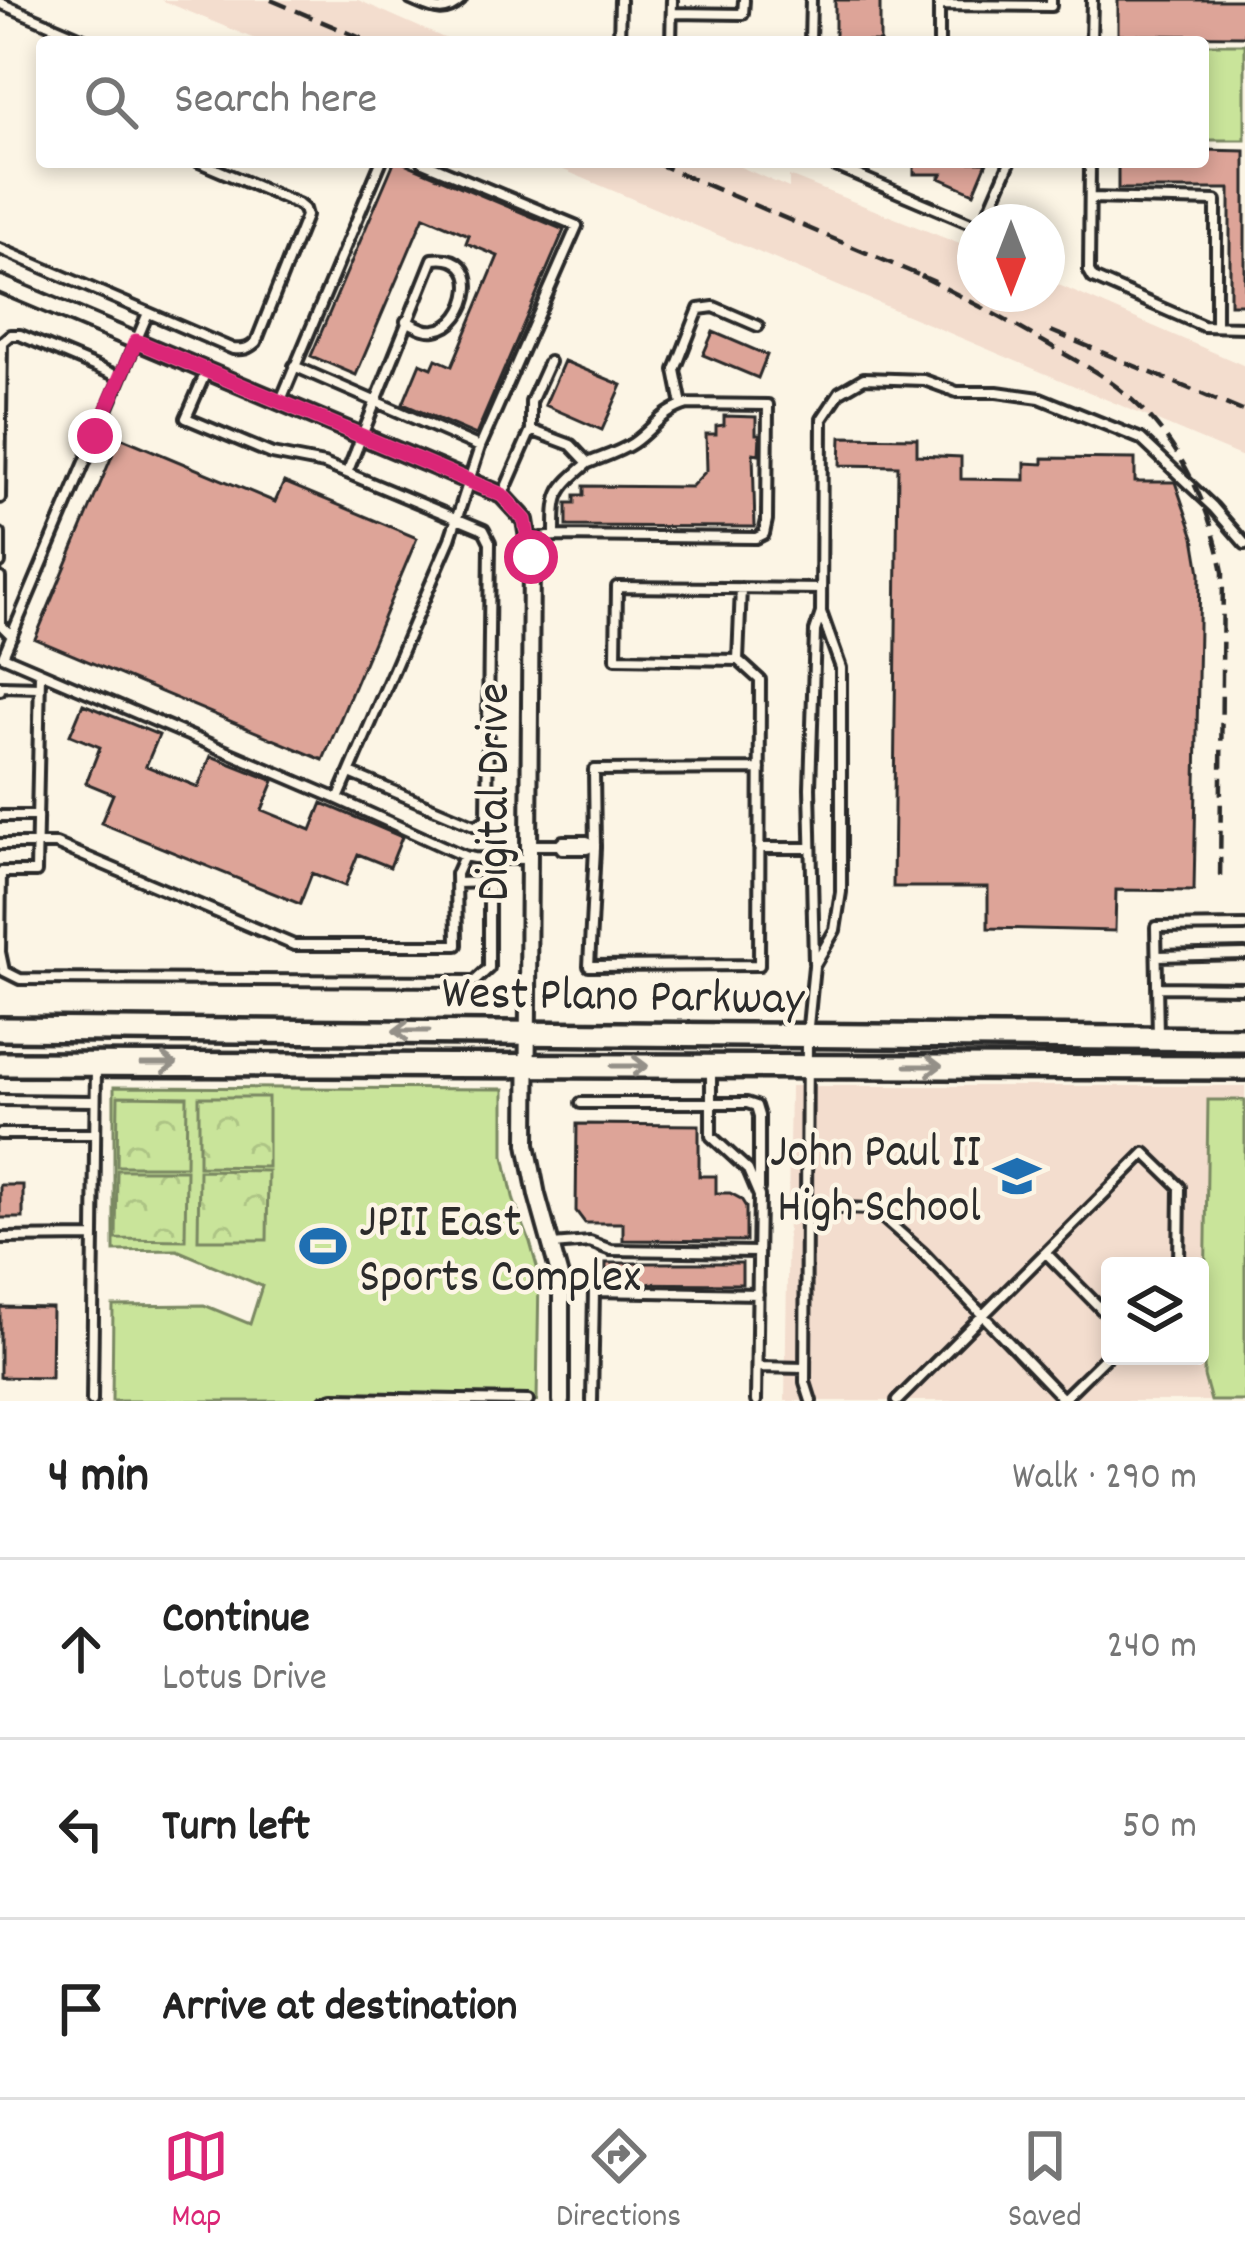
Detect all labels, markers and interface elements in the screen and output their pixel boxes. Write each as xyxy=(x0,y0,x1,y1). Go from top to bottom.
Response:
search box xyxy=(36,36,1209,168)
icon: search xyxy=(78,69,144,135)
text: Search here xyxy=(174,70,377,134)
north arrow xyxy=(957,204,1065,312)
route end xyxy=(68,409,122,463)
route start xyxy=(504,530,558,584)
street label: Digital Drive xyxy=(463,683,532,901)
street label: West Plano Parkway xyxy=(441,962,806,1037)
one-way arrow xyxy=(392,1020,431,1042)
one-way arrow xyxy=(139,1053,178,1075)
one-way arrow xyxy=(610,1055,649,1077)
one-way arrow xyxy=(904,1055,943,1077)
place label: John Paul II High School xyxy=(770,1121,981,1245)
school or university icon: John Paul II High School xyxy=(992,1151,1042,1201)
place label: JPII East Sports Complex xyxy=(359,1191,641,1315)
sports icon: JPII East Sports Complex xyxy=(298,1221,348,1271)
map controls xyxy=(1101,1257,1209,1365)
button: layers xyxy=(1101,1257,1209,1365)
text: 4 min xyxy=(48,1443,149,1515)
text: Walk · 290 m xyxy=(1012,1452,1197,1507)
text: Continue xyxy=(162,1589,310,1653)
icon: ahead xyxy=(48,1616,114,1682)
text: 240 m xyxy=(1107,1621,1197,1676)
text: Lotus Drive xyxy=(162,1653,327,1708)
icon: left xyxy=(48,1796,114,1862)
text: Turn left xyxy=(162,1797,310,1861)
text: 50 m xyxy=(1122,1801,1197,1856)
icon: arrive xyxy=(48,1976,114,2042)
text: Arrive at destination xyxy=(162,1977,517,2041)
tab: Map xyxy=(163,2123,229,2242)
tab: Directions xyxy=(556,2123,681,2242)
tab: Saved xyxy=(1008,2123,1082,2242)

